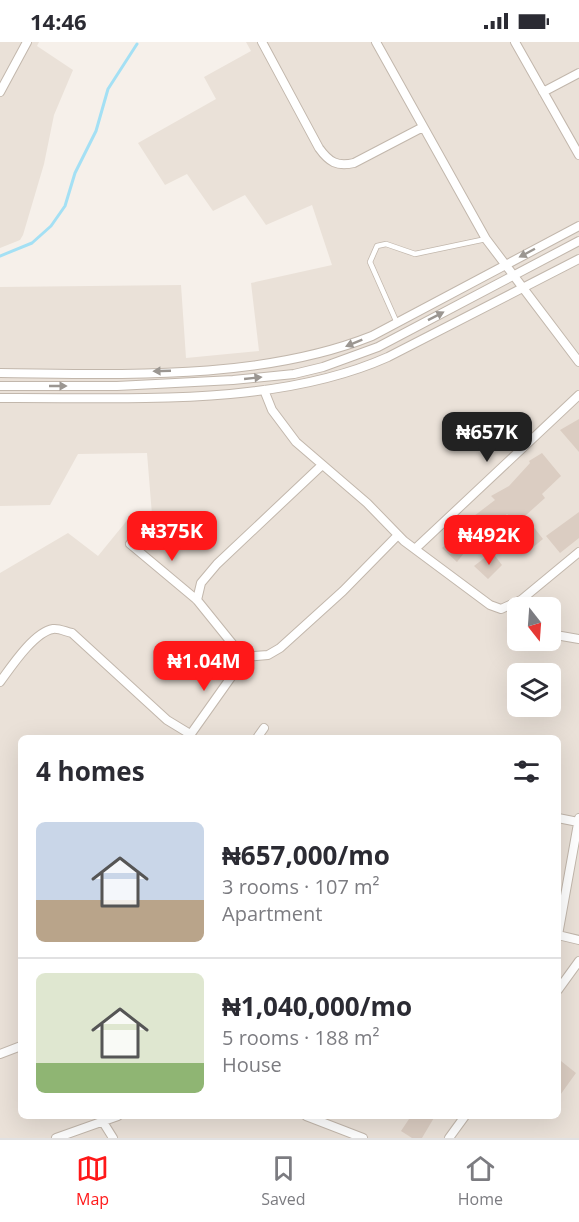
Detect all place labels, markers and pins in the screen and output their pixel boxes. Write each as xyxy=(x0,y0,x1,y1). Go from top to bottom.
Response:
pin: ₦657K xyxy=(445,412,529,463)
pin: ₦375K xyxy=(130,511,214,562)
pin: ₦492K xyxy=(447,515,531,566)
pin: ₦1.04M xyxy=(155,641,253,692)

